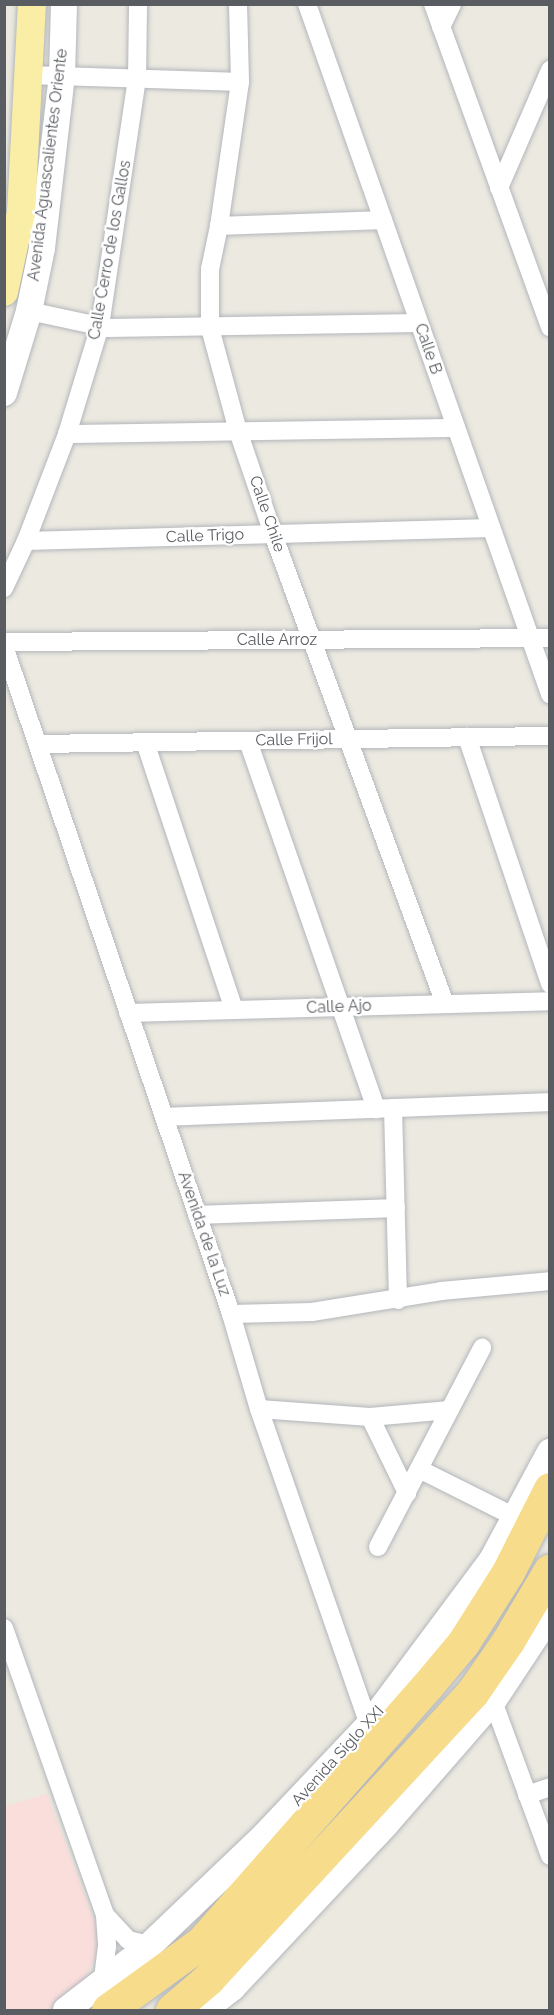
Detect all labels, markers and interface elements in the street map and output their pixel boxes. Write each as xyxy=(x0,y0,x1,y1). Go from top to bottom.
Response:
street label: Avenida Aguascalientes Oriente xyxy=(24,47,72,283)
street label: Calle Cerro de los Gallos xyxy=(85,159,135,341)
street label: Calle B xyxy=(410,321,446,377)
street label: Calle Chile xyxy=(245,473,289,555)
street label: Calle Trigo xyxy=(165,525,245,547)
street label: Calle Arroz xyxy=(237,630,317,650)
street label: Calle Frijol xyxy=(255,730,333,750)
street label: Calle Ajo xyxy=(306,996,372,1018)
street label: Avenida de la Luz xyxy=(174,1169,234,1299)
street label: Avenida Siglo XXI xyxy=(288,1702,388,1810)

